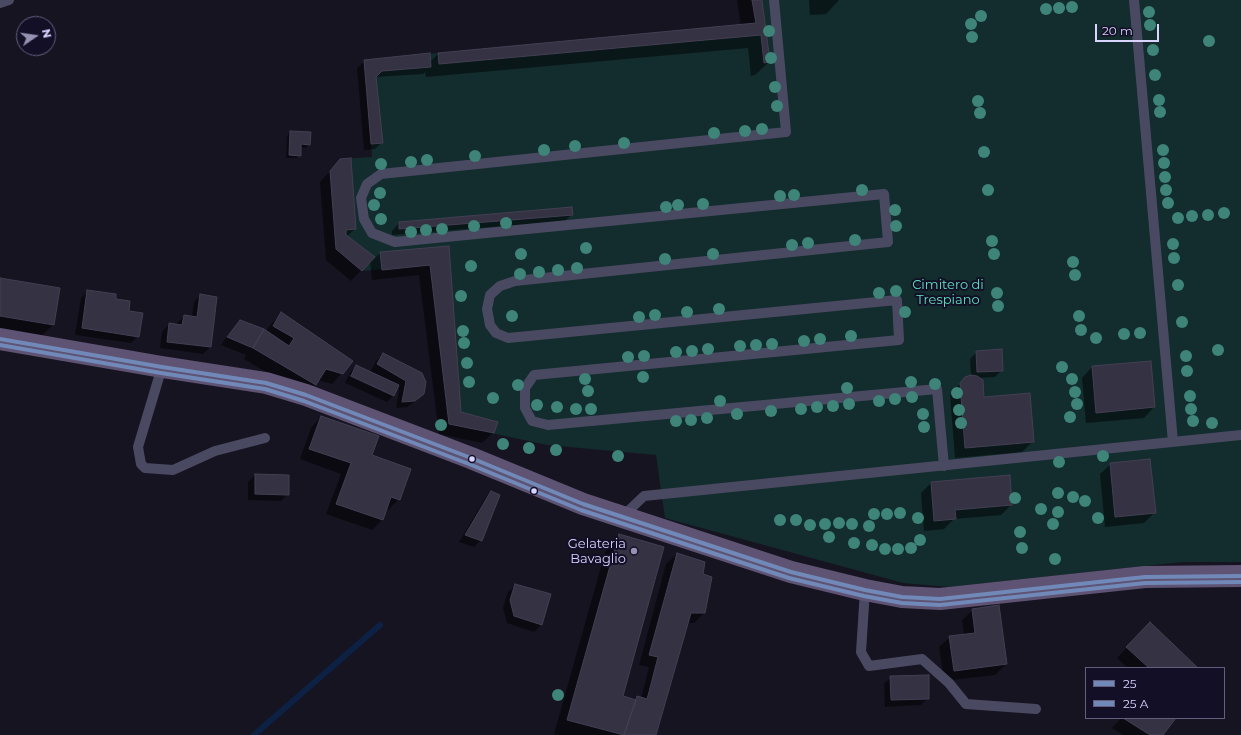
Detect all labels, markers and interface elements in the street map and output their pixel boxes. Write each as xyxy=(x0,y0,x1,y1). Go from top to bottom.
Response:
north arrow xyxy=(16,16,56,56)
scale bar xyxy=(1097,16,1161,42)
text: 20 m xyxy=(1102,23,1133,38)
text: N xyxy=(39,28,55,39)
park label: Cimitero di Trespiano xyxy=(912,277,984,308)
unlabelled marker xyxy=(467,454,477,464)
unlabelled marker xyxy=(529,486,539,496)
place label: Gelateria Bavaglio xyxy=(568,536,626,567)
marker: Gelateria Bavaglio xyxy=(629,546,639,556)
legend xyxy=(1085,667,1225,719)
text: 25 xyxy=(1123,676,1137,691)
text: 25 A xyxy=(1123,696,1148,711)

